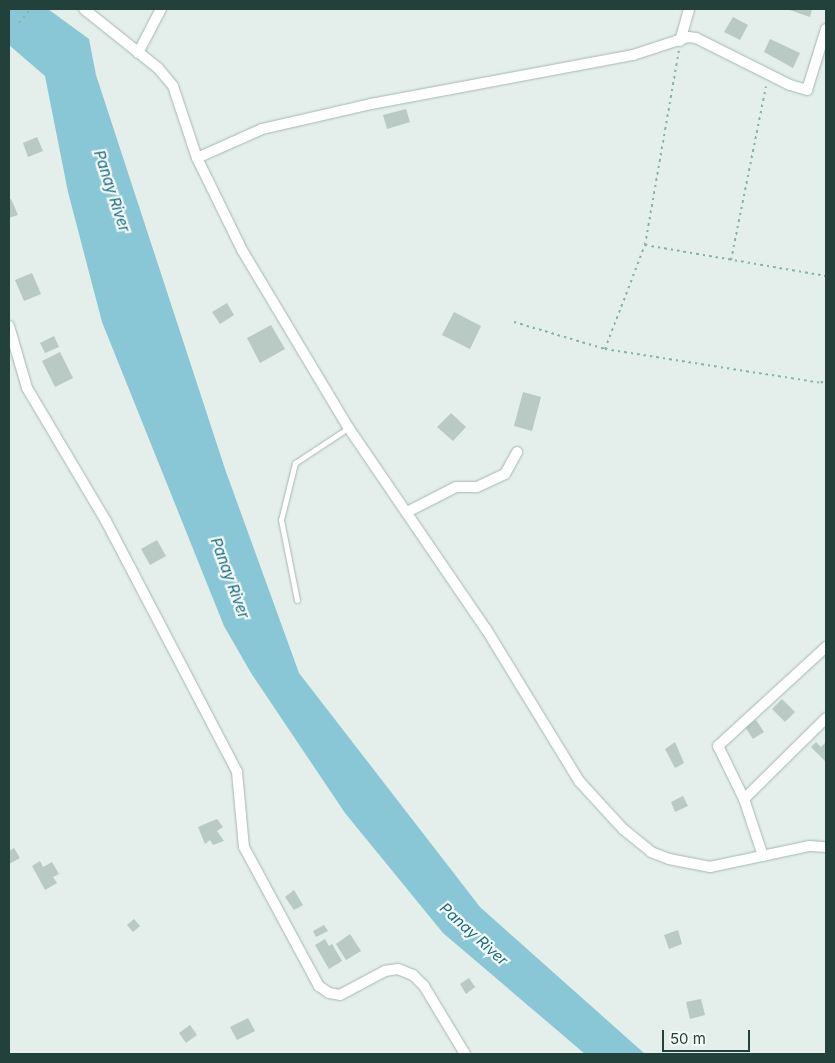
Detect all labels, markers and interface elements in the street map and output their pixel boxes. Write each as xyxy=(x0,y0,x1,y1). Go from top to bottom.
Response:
water label: Panay River xyxy=(90,148,134,234)
water label: Panay River xyxy=(207,535,253,621)
water label: Panay River xyxy=(436,899,512,969)
scale bar xyxy=(665,1020,752,1052)
text: 50 m xyxy=(670,1029,706,1048)

